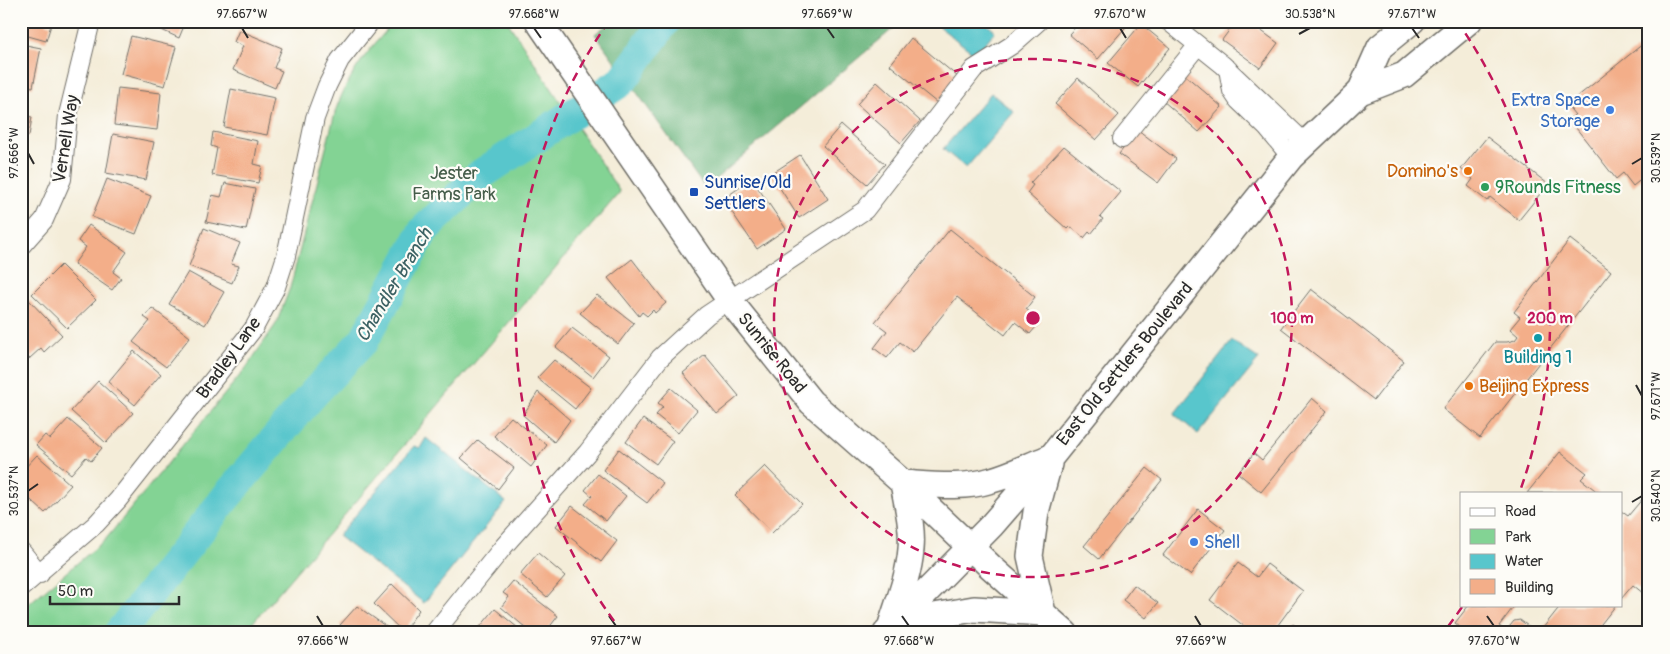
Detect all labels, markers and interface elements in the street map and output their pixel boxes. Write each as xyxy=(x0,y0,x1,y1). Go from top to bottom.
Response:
text: 97.667°W xyxy=(217,7,267,22)
text: 97.668°W xyxy=(509,7,559,22)
text: 97.669°W xyxy=(802,7,852,22)
text: 97.670°W xyxy=(1094,7,1146,22)
text: 30.538°N xyxy=(1285,7,1335,22)
text: 97.671°W xyxy=(1388,7,1436,22)
place label: Extra Space Storage xyxy=(1511,89,1600,133)
street label: Vernell Way xyxy=(48,93,84,185)
marker: Extra Space Storage xyxy=(1604,104,1616,116)
text: 97.666°W xyxy=(7,127,22,179)
text: 30.539°N xyxy=(1649,133,1664,183)
place label: Domino's xyxy=(1387,160,1458,183)
park label: Jester Farms Park xyxy=(412,162,496,206)
marker: Domino's xyxy=(1462,165,1474,177)
place label: Sunrise/Old Settlers xyxy=(704,171,791,215)
place label: 9Rounds Fitness xyxy=(1495,176,1621,199)
marker: 9Rounds Fitness xyxy=(1479,181,1491,193)
marker: Sunrise/Old Settlers xyxy=(688,186,700,198)
water label: Chandler Branch xyxy=(351,223,438,346)
street label: East Old Settlers Boulevard xyxy=(1052,277,1198,451)
street label: Sunrise Road xyxy=(732,308,812,398)
centre of rings xyxy=(1024,309,1042,327)
text: 100 m xyxy=(1271,309,1313,328)
text: 200 m xyxy=(1527,309,1573,328)
street label: Bradley Lane xyxy=(192,312,266,403)
marker: Building 1 xyxy=(1532,332,1544,344)
place label: Building 1 xyxy=(1504,346,1572,369)
text: 97.671°W xyxy=(1649,372,1664,420)
place label: Beijing Express xyxy=(1479,375,1589,398)
marker: Beijing Express xyxy=(1463,380,1475,392)
text: 30.537°N xyxy=(7,466,22,516)
text: 30.540°N xyxy=(1649,470,1664,522)
legend xyxy=(1460,492,1622,606)
text: Road xyxy=(1505,502,1536,521)
text: Park xyxy=(1505,528,1532,547)
place label: Shell xyxy=(1204,531,1240,554)
marker: Shell xyxy=(1188,536,1200,548)
text: Water xyxy=(1505,552,1544,571)
scale bar xyxy=(50,574,179,606)
text: Building xyxy=(1505,578,1553,597)
text: 50 m xyxy=(58,582,93,601)
text: 97.666°W xyxy=(297,634,349,649)
text: 97.667°W xyxy=(591,634,641,649)
text: 97.668°W xyxy=(884,634,934,649)
text: 97.669°W xyxy=(1176,634,1226,649)
text: 97.670°W xyxy=(1468,634,1520,649)

